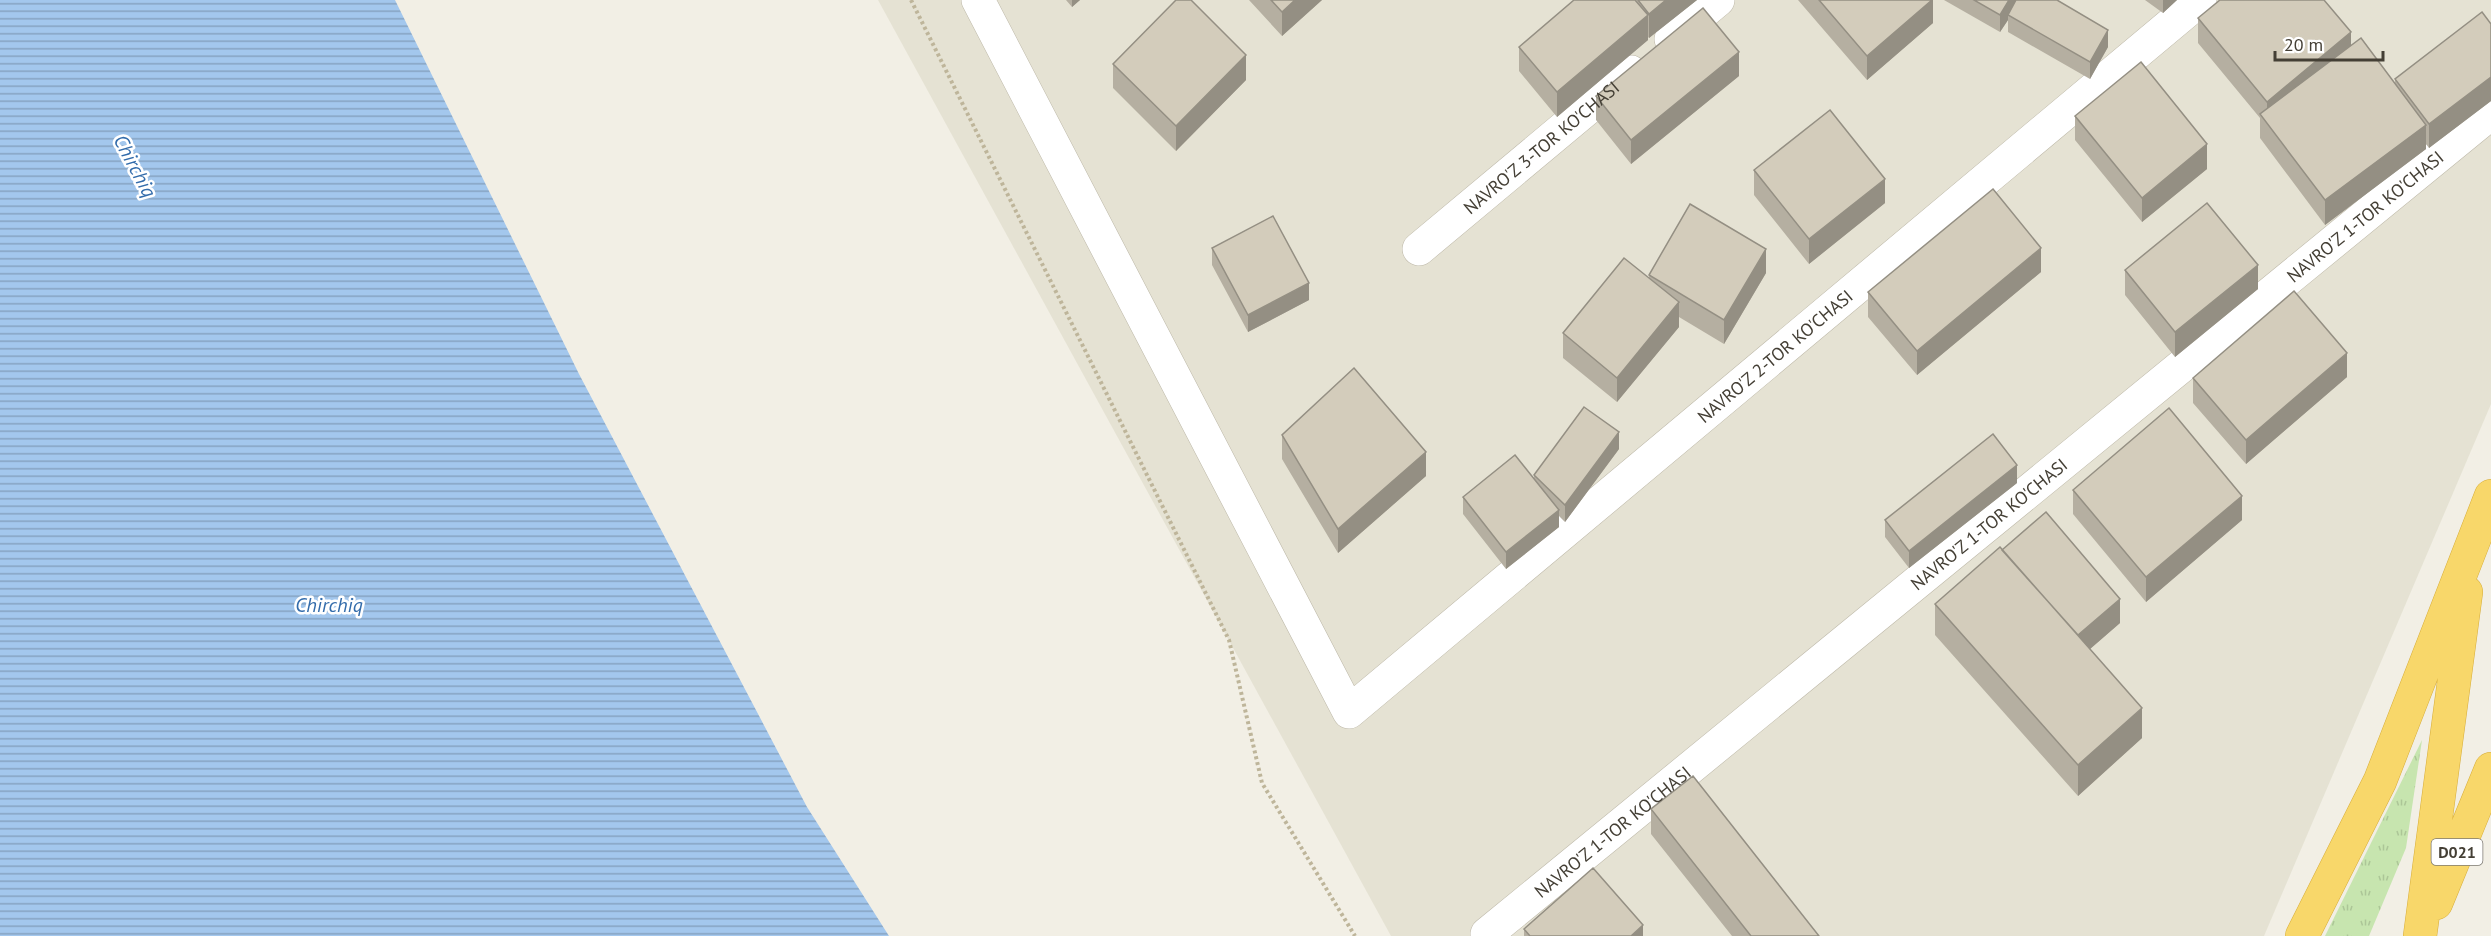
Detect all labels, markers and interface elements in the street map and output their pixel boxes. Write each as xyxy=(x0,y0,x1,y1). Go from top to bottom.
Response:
scale bar xyxy=(2275,24,2383,62)
text: 20 m xyxy=(2284,33,2323,56)
street label: NAVRO'Z 3-TOR KO'CHASI xyxy=(1459,76,1624,219)
water label: Chirchiq xyxy=(108,130,162,202)
street label: NAVRO'Z 1-TOR KO'CHASI xyxy=(2282,145,2448,287)
street label: NAVRO'Z 2-TOR KO'CHASI xyxy=(1692,284,1857,427)
street label: NAVRO'Z 1-TOR KO'CHASI xyxy=(1906,453,2072,595)
water label: Chirchiq xyxy=(295,592,363,618)
street label: NAVRO'Z 1-TOR KO'CHASI xyxy=(1529,761,1695,902)
road number: D021 xyxy=(2432,839,2482,865)

